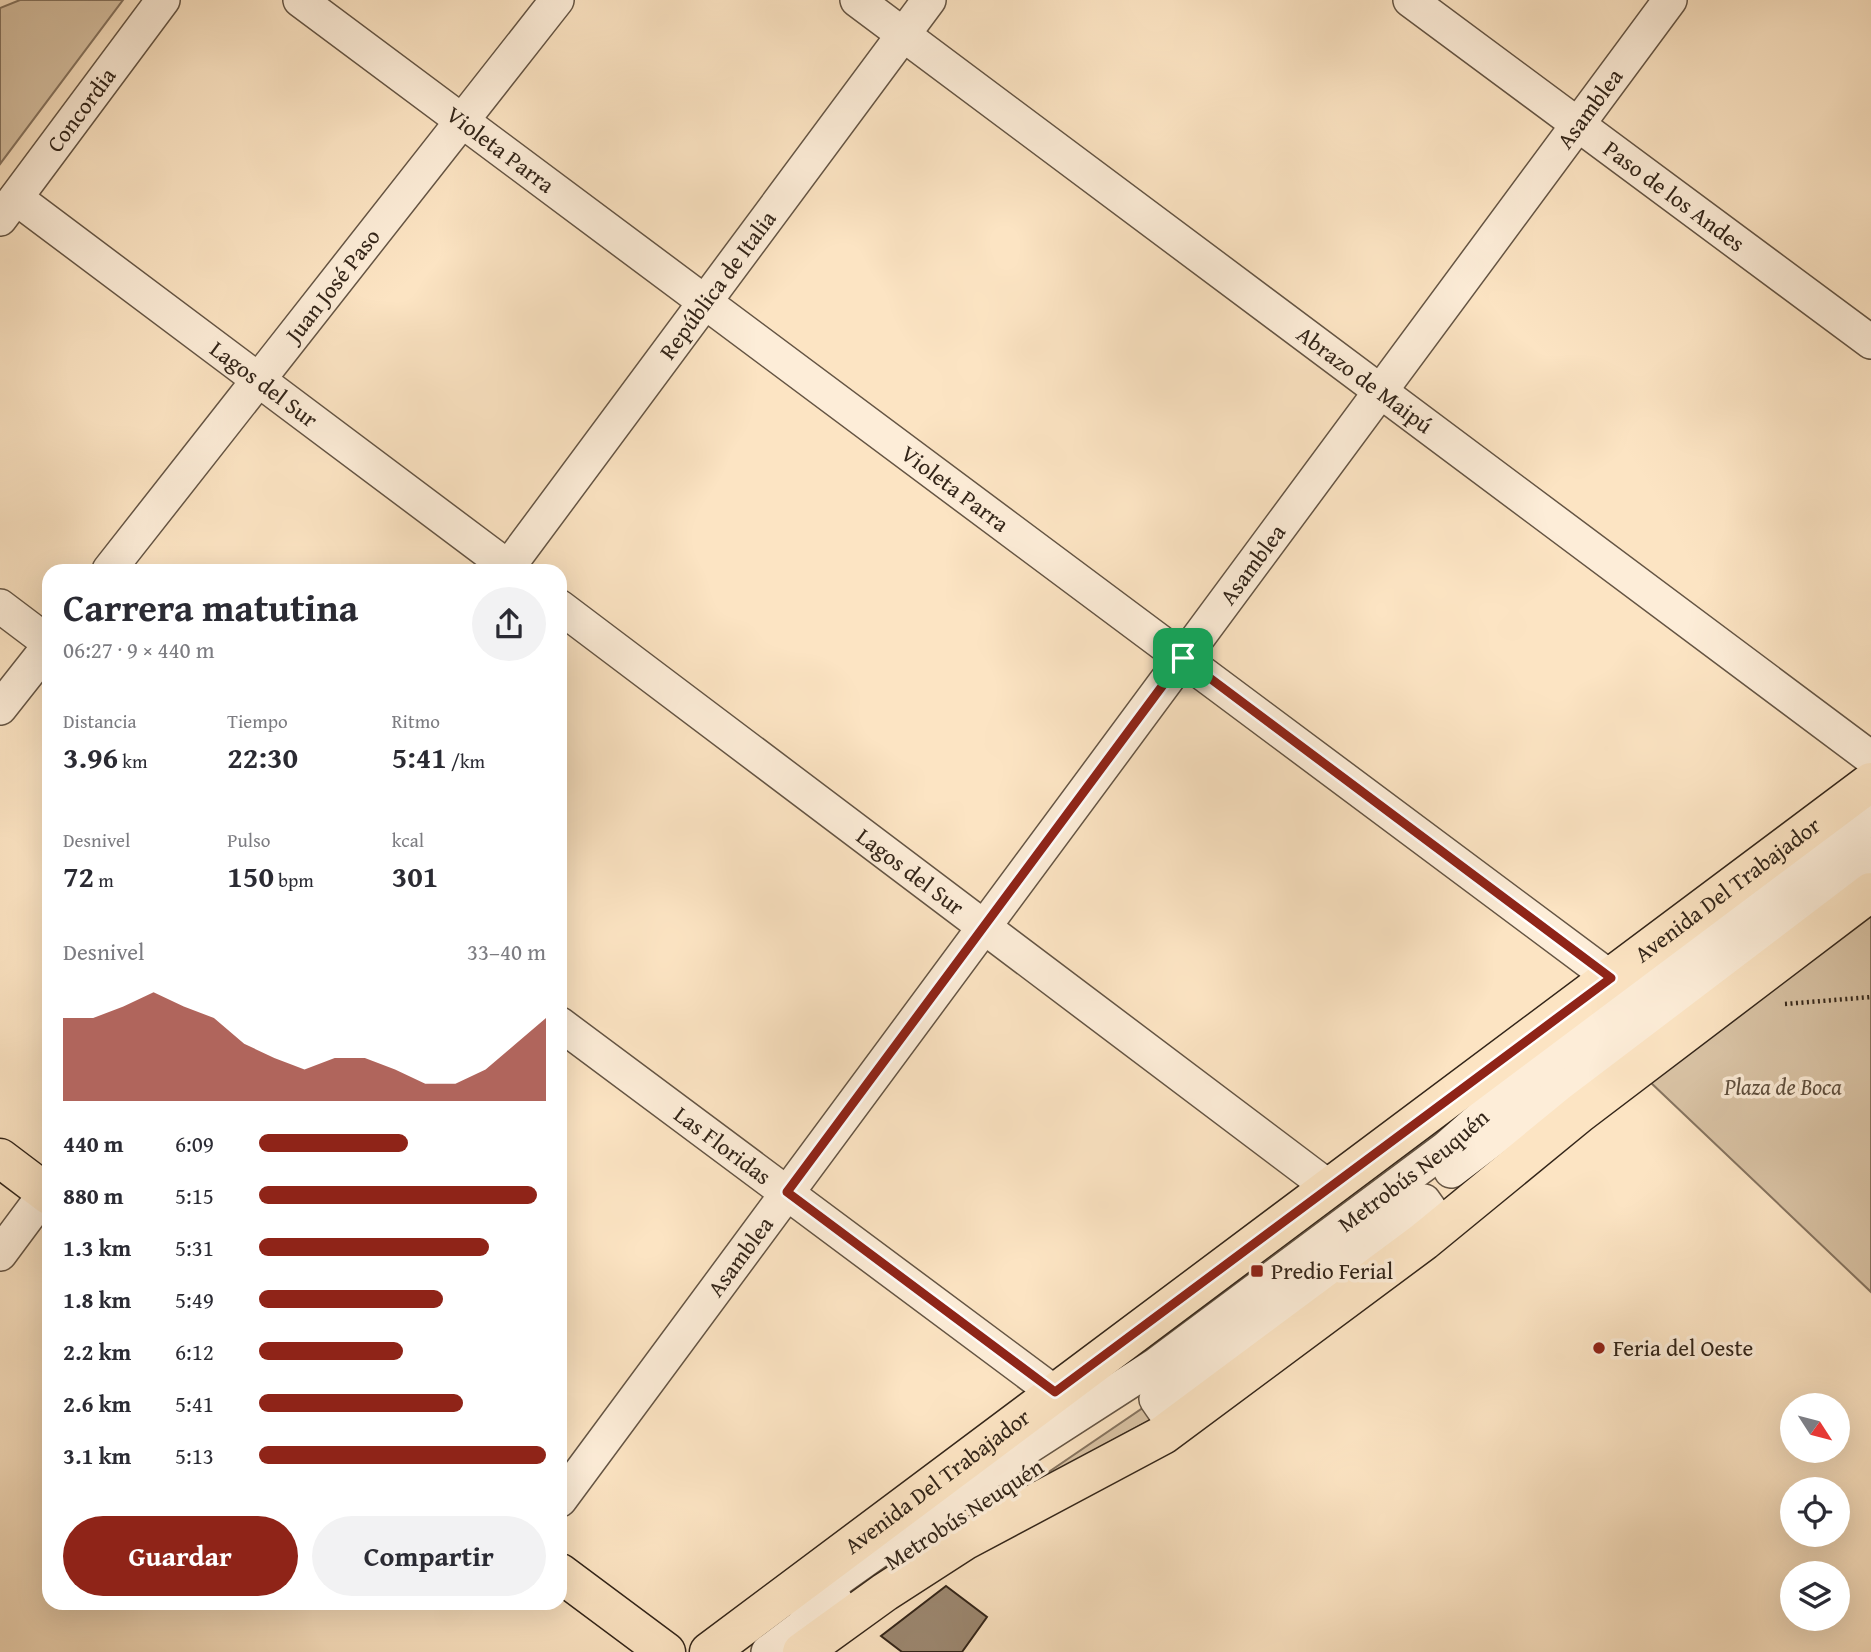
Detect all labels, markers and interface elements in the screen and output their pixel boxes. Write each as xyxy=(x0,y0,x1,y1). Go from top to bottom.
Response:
street label: Concordia xyxy=(38,60,123,159)
street label: Asamblea xyxy=(1548,61,1630,155)
street label: Violeta Parra xyxy=(440,98,562,201)
street label: Paso de los Andes xyxy=(1597,132,1752,259)
street label: República de Italia xyxy=(651,203,784,366)
street label: Juan José Paso xyxy=(275,221,388,351)
street label: Abrazo de Maipú xyxy=(1290,317,1440,441)
street label: Lagos del Sur xyxy=(203,332,326,435)
street label: Violeta Parra xyxy=(894,437,1016,540)
street label: Asamblea xyxy=(1211,517,1293,611)
text: Carrera matutina xyxy=(63,579,358,635)
button: share xyxy=(472,587,546,661)
pin xyxy=(1153,628,1213,688)
text: 06:27 · 9 × 440 m xyxy=(63,633,215,666)
icon: arrive xyxy=(1164,639,1202,677)
text: Distancia xyxy=(63,707,137,735)
text: Tiempo xyxy=(227,707,288,735)
text: Ritmo xyxy=(392,707,440,735)
text: 3.96 xyxy=(63,735,118,779)
text: 22:30 xyxy=(227,735,298,779)
text: 5:41 xyxy=(392,735,447,779)
text: km xyxy=(118,747,147,775)
text: /km xyxy=(447,747,485,775)
street label: Avenida Del Trabajador xyxy=(1627,808,1827,970)
street label: Lagos del Sur xyxy=(850,820,972,923)
text: Desnivel xyxy=(63,826,130,854)
text: Pulso xyxy=(227,826,270,854)
text: kcal xyxy=(392,826,424,854)
text: 72 xyxy=(63,854,94,898)
text: 150 xyxy=(227,854,274,898)
text: 301 xyxy=(392,854,438,898)
text: m xyxy=(94,866,114,894)
text: bpm xyxy=(274,866,314,894)
text: Desnivel xyxy=(63,935,144,968)
text: 33–40 m xyxy=(467,935,546,968)
park label: Plaza de Boca xyxy=(1723,1070,1842,1103)
street label: Las Floridas xyxy=(667,1098,779,1192)
street label: Metrobús Neuquén xyxy=(1331,1101,1496,1240)
text: 440 m xyxy=(63,1127,124,1160)
text: 6:09 xyxy=(175,1127,214,1160)
text: 880 m xyxy=(63,1179,124,1212)
text: 5:15 xyxy=(175,1179,214,1212)
street label: Asamblea xyxy=(699,1209,781,1303)
text: 1.3 km xyxy=(63,1231,131,1264)
text: 5:31 xyxy=(175,1231,214,1264)
place label: Predio Ferial xyxy=(1271,1254,1393,1287)
marker: Predio Ferial xyxy=(1249,1263,1265,1279)
text: 1.8 km xyxy=(63,1283,131,1316)
text: 5:49 xyxy=(175,1283,214,1316)
place label: Feria del Oeste xyxy=(1613,1331,1753,1364)
text: 2.2 km xyxy=(63,1335,131,1368)
text: 6:12 xyxy=(175,1335,214,1368)
marker: Feria del Oeste xyxy=(1591,1340,1607,1356)
text: 2.6 km xyxy=(63,1387,131,1420)
text: 5:41 xyxy=(175,1387,214,1420)
north arrow xyxy=(1780,1393,1850,1463)
map controls xyxy=(1780,1393,1850,1631)
street label: Avenida Del Trabajador xyxy=(837,1400,1037,1561)
text: 3.1 km xyxy=(63,1439,131,1472)
text: 5:13 xyxy=(175,1439,214,1472)
street label: Metrobús Neuquén xyxy=(878,1450,1050,1577)
button: locate xyxy=(1780,1477,1850,1547)
button: Guardar xyxy=(63,1516,298,1596)
button: Compartir xyxy=(312,1516,546,1596)
button: layers xyxy=(1780,1561,1850,1631)

